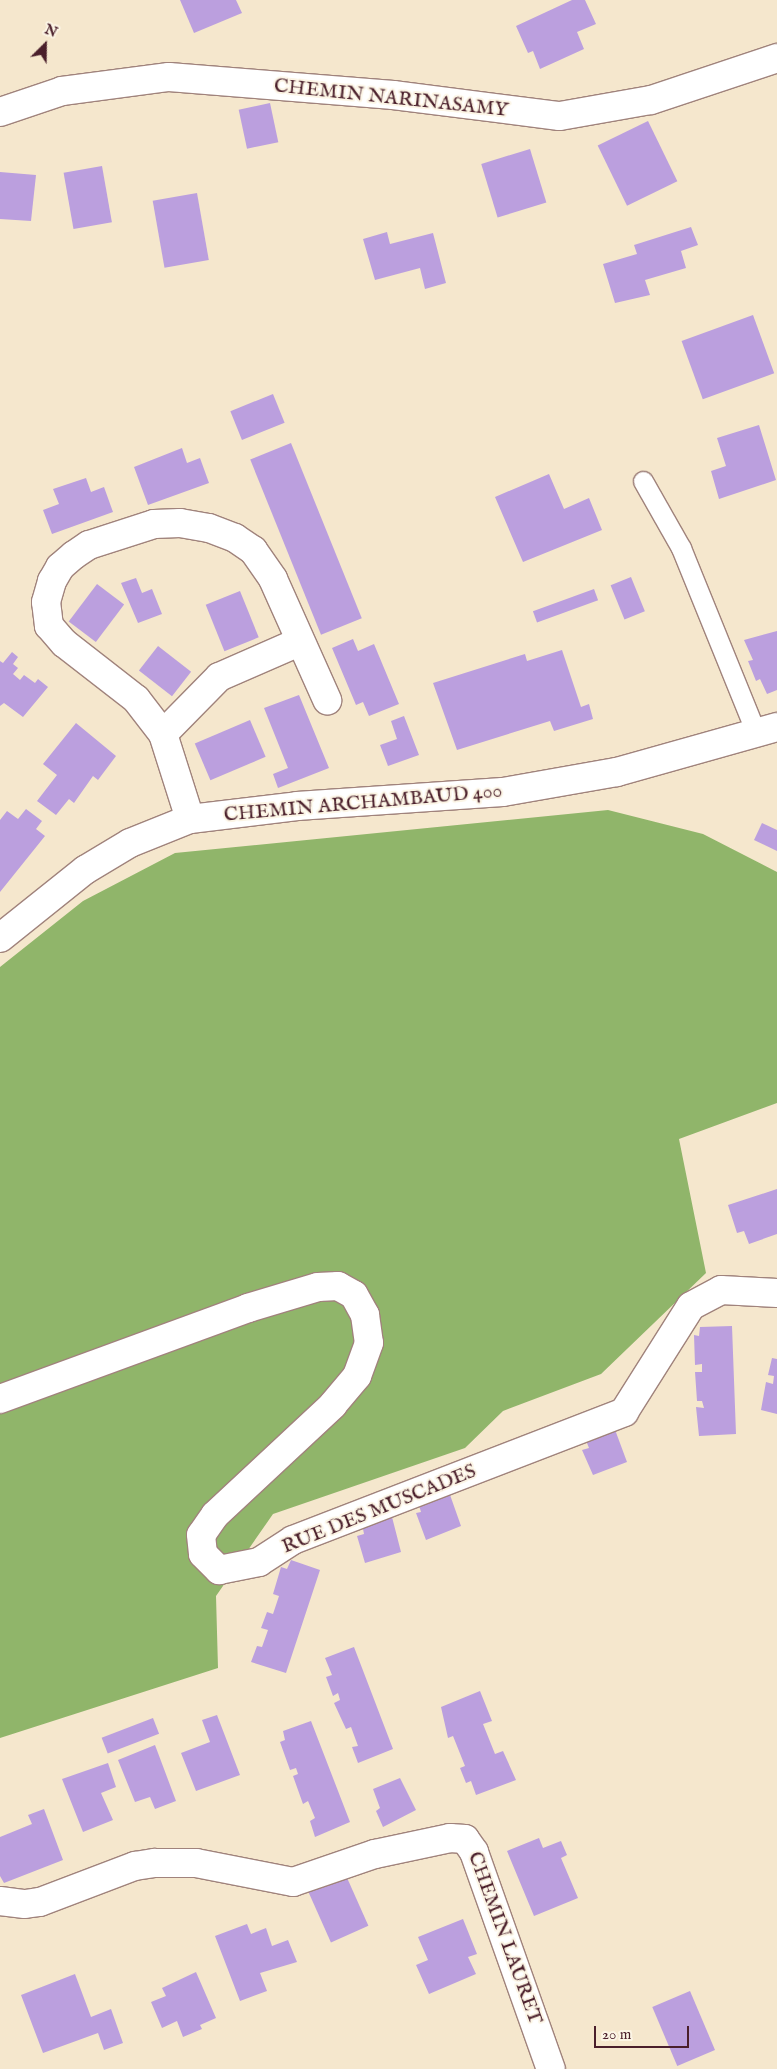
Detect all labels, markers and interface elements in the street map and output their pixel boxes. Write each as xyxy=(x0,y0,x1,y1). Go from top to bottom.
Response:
north arrow xyxy=(20,20,70,70)
text: N xyxy=(42,21,60,42)
street label: CHEMIN NARINASAMY xyxy=(273,74,509,122)
street label: CHEMIN ARCHAMBAUD 400 xyxy=(223,779,503,827)
street label: RUE DES MUSCADES xyxy=(278,1459,480,1559)
street label: CHEMIN LAURET xyxy=(463,1848,547,2028)
scale bar xyxy=(597,2016,692,2048)
text: 20 m xyxy=(602,2025,631,2044)

